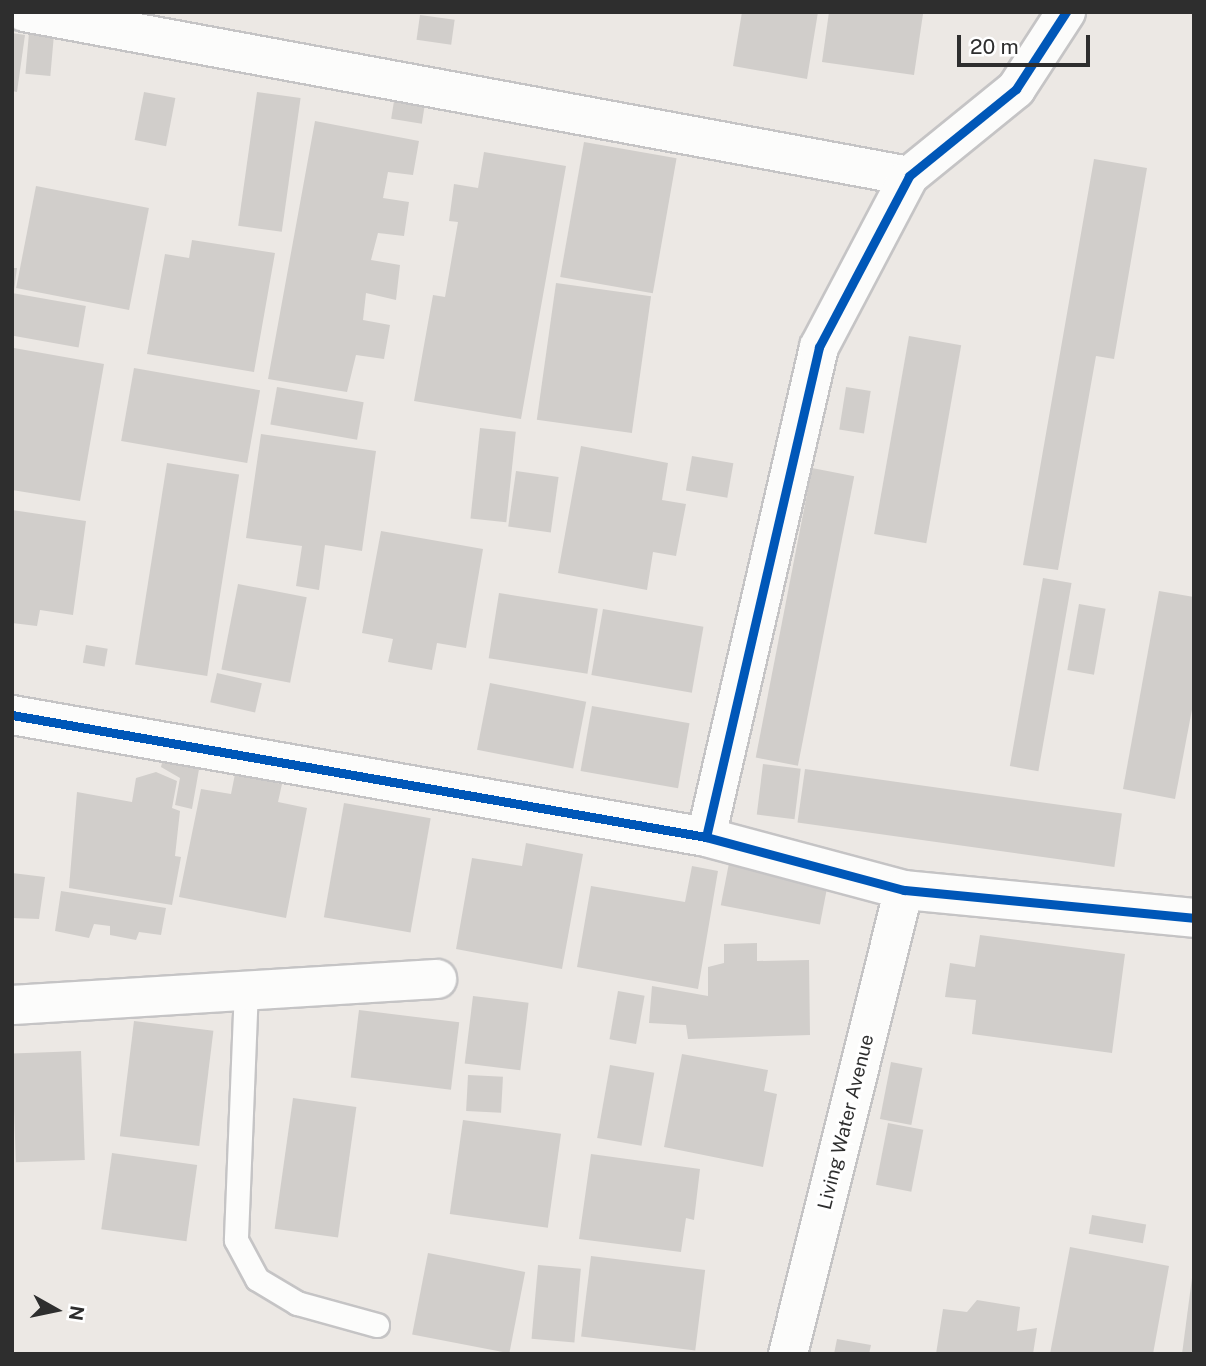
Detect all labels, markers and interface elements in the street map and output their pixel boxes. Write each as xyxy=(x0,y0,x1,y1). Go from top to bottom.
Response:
scale bar xyxy=(961,21,1094,65)
text: 20 m xyxy=(970,34,1019,59)
street label: Living Water Avenue xyxy=(813,1032,879,1212)
north arrow xyxy=(21,1275,91,1345)
text: N xyxy=(65,1304,89,1322)

